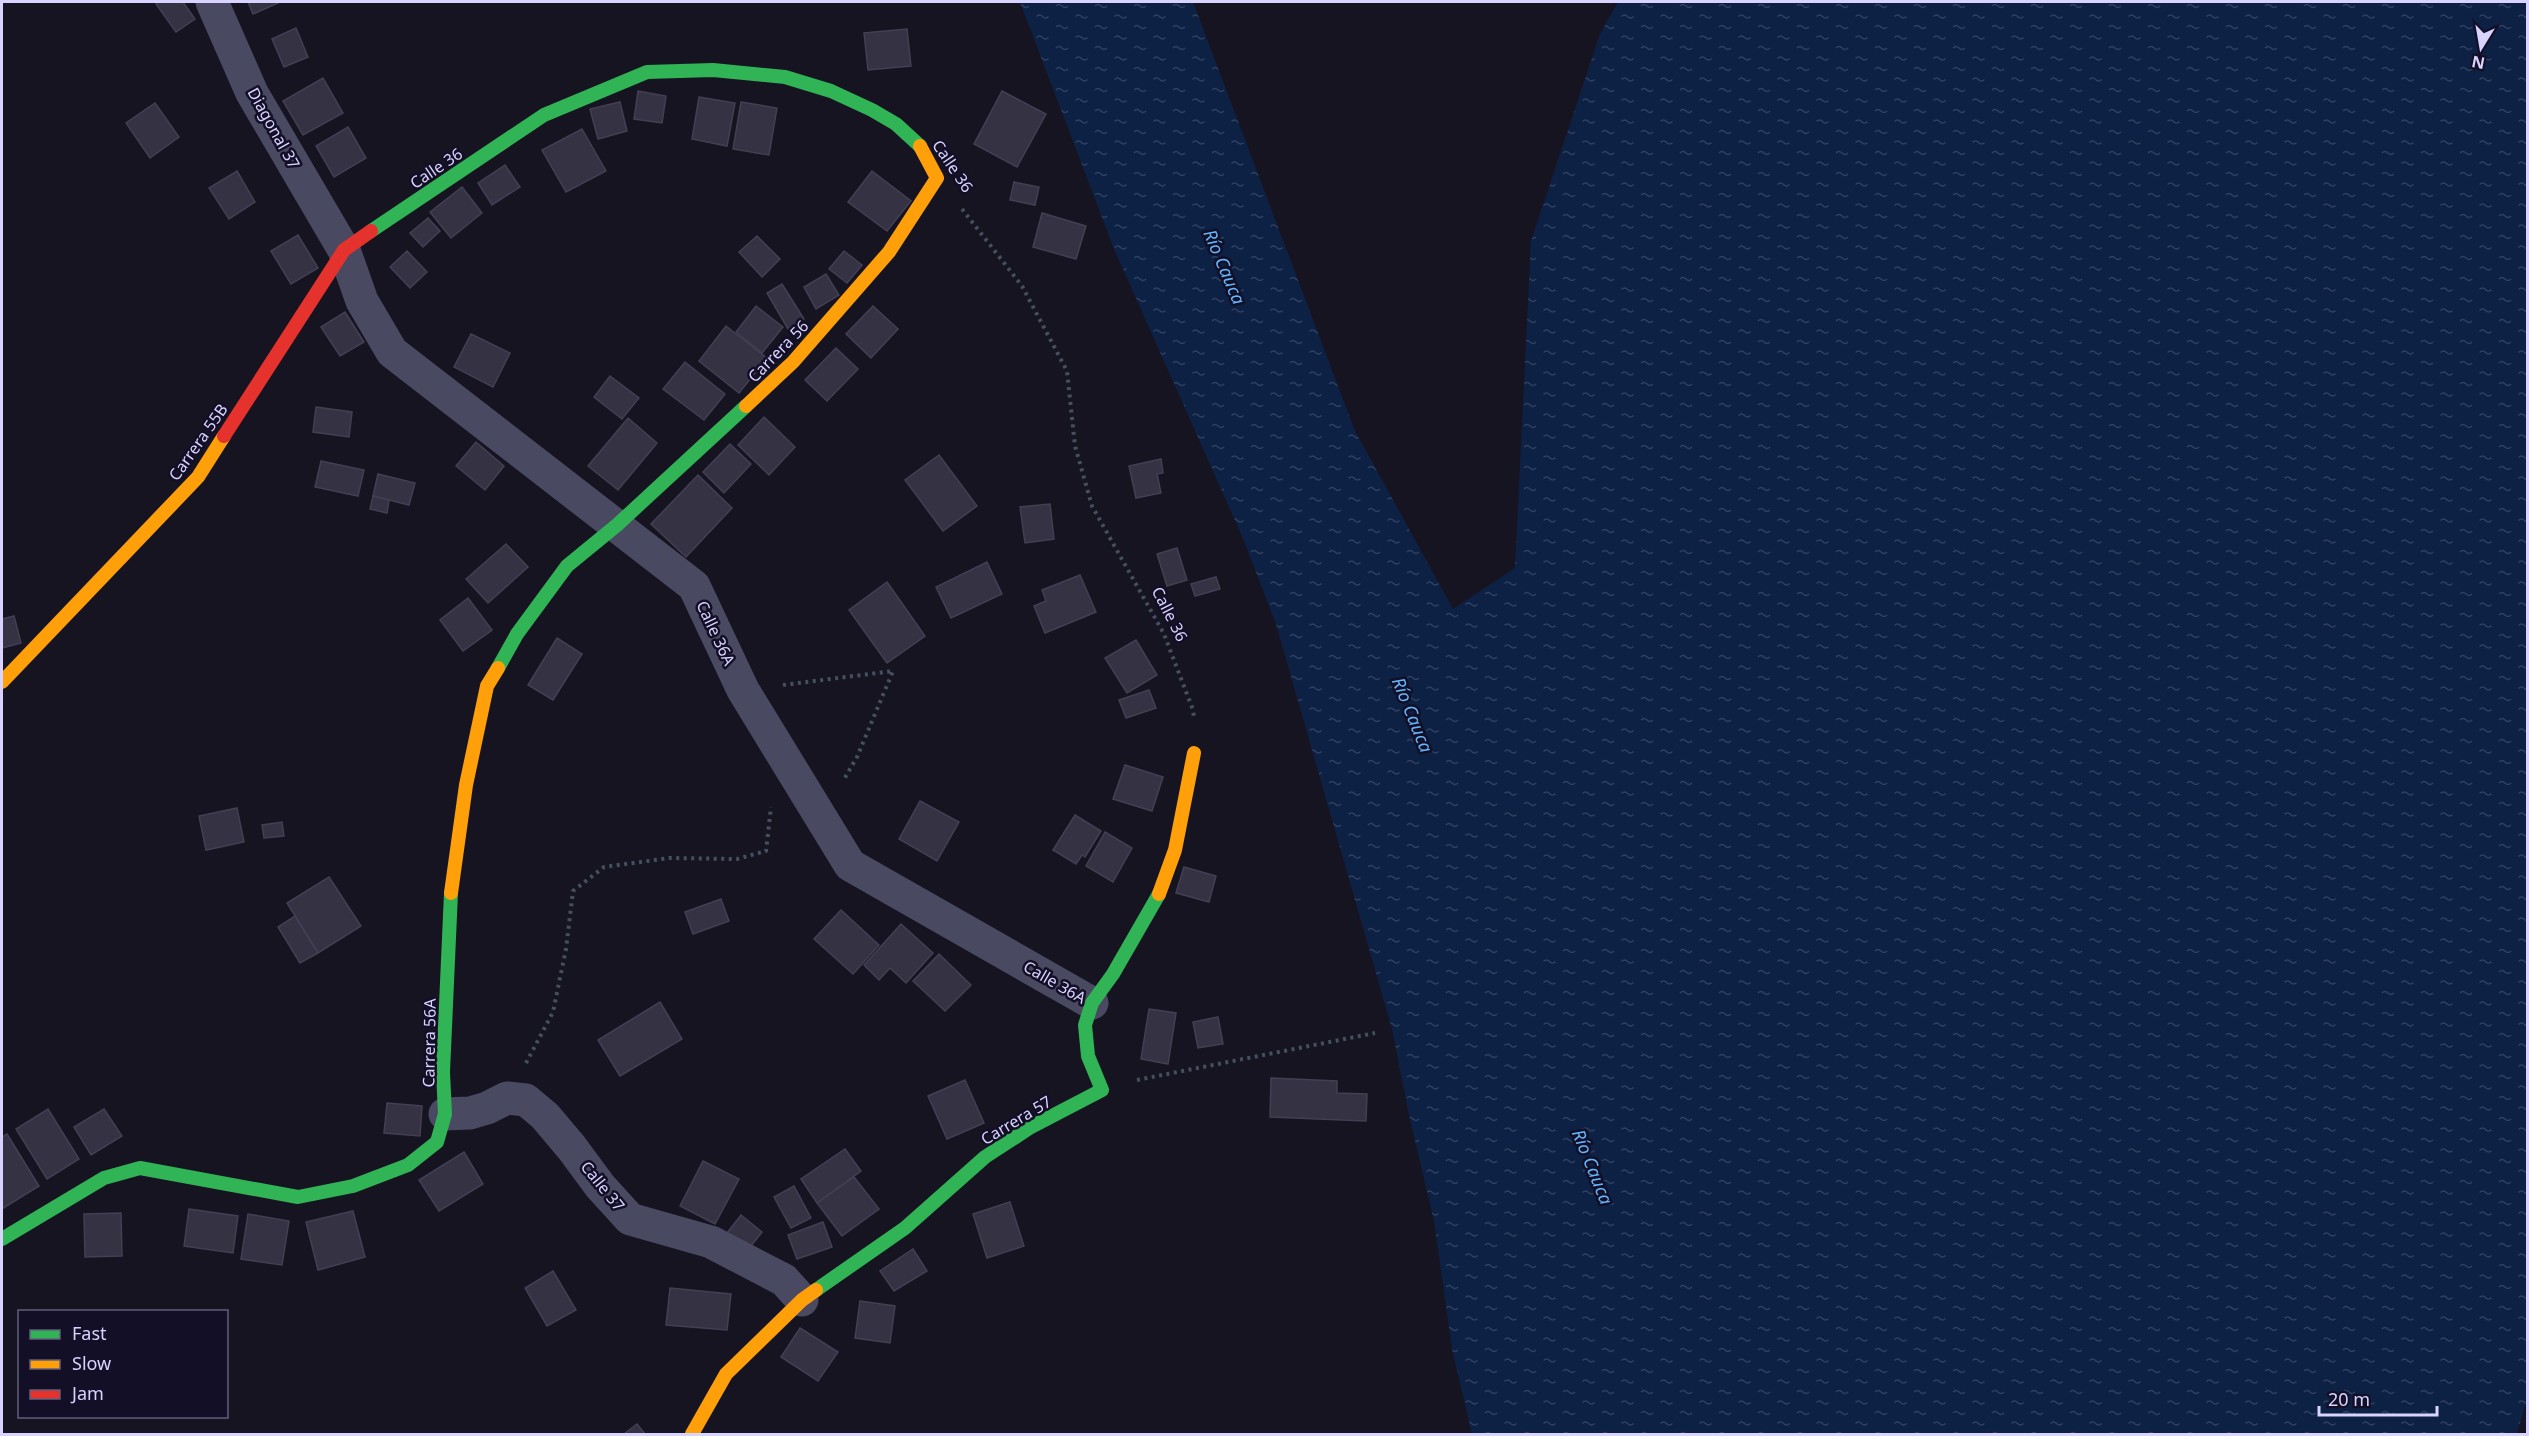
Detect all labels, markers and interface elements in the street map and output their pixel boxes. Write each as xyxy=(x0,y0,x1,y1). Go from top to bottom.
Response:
north arrow xyxy=(2451,18,2511,78)
text: N xyxy=(2470,51,2487,75)
street label: Diagonal 37 xyxy=(243,83,305,173)
street label: Calle 36 xyxy=(927,135,979,197)
street label: Calle 36 xyxy=(405,142,467,194)
water label: Río Cauca xyxy=(1198,225,1251,308)
street label: Carrera 56 xyxy=(743,315,813,387)
street label: Carrera 55B xyxy=(163,399,233,485)
street label: Calle 36 xyxy=(1147,583,1193,645)
street label: Calle 36A xyxy=(691,597,741,670)
water label: Río Cauca xyxy=(1387,673,1439,756)
street label: Calle 36A xyxy=(1020,955,1091,1009)
street label: Carrera 56A xyxy=(417,998,441,1088)
street label: Carrera 57 xyxy=(977,1090,1055,1150)
water label: Río Cauca xyxy=(1567,1125,1619,1208)
street label: Calle 37 xyxy=(576,1156,630,1216)
legend xyxy=(18,1310,228,1418)
text: Fast xyxy=(72,1321,107,1345)
text: Slow xyxy=(72,1351,111,1375)
scale bar xyxy=(2319,1379,2438,1417)
text: Jam xyxy=(70,1381,104,1405)
text: 20 m xyxy=(2328,1387,2370,1411)

